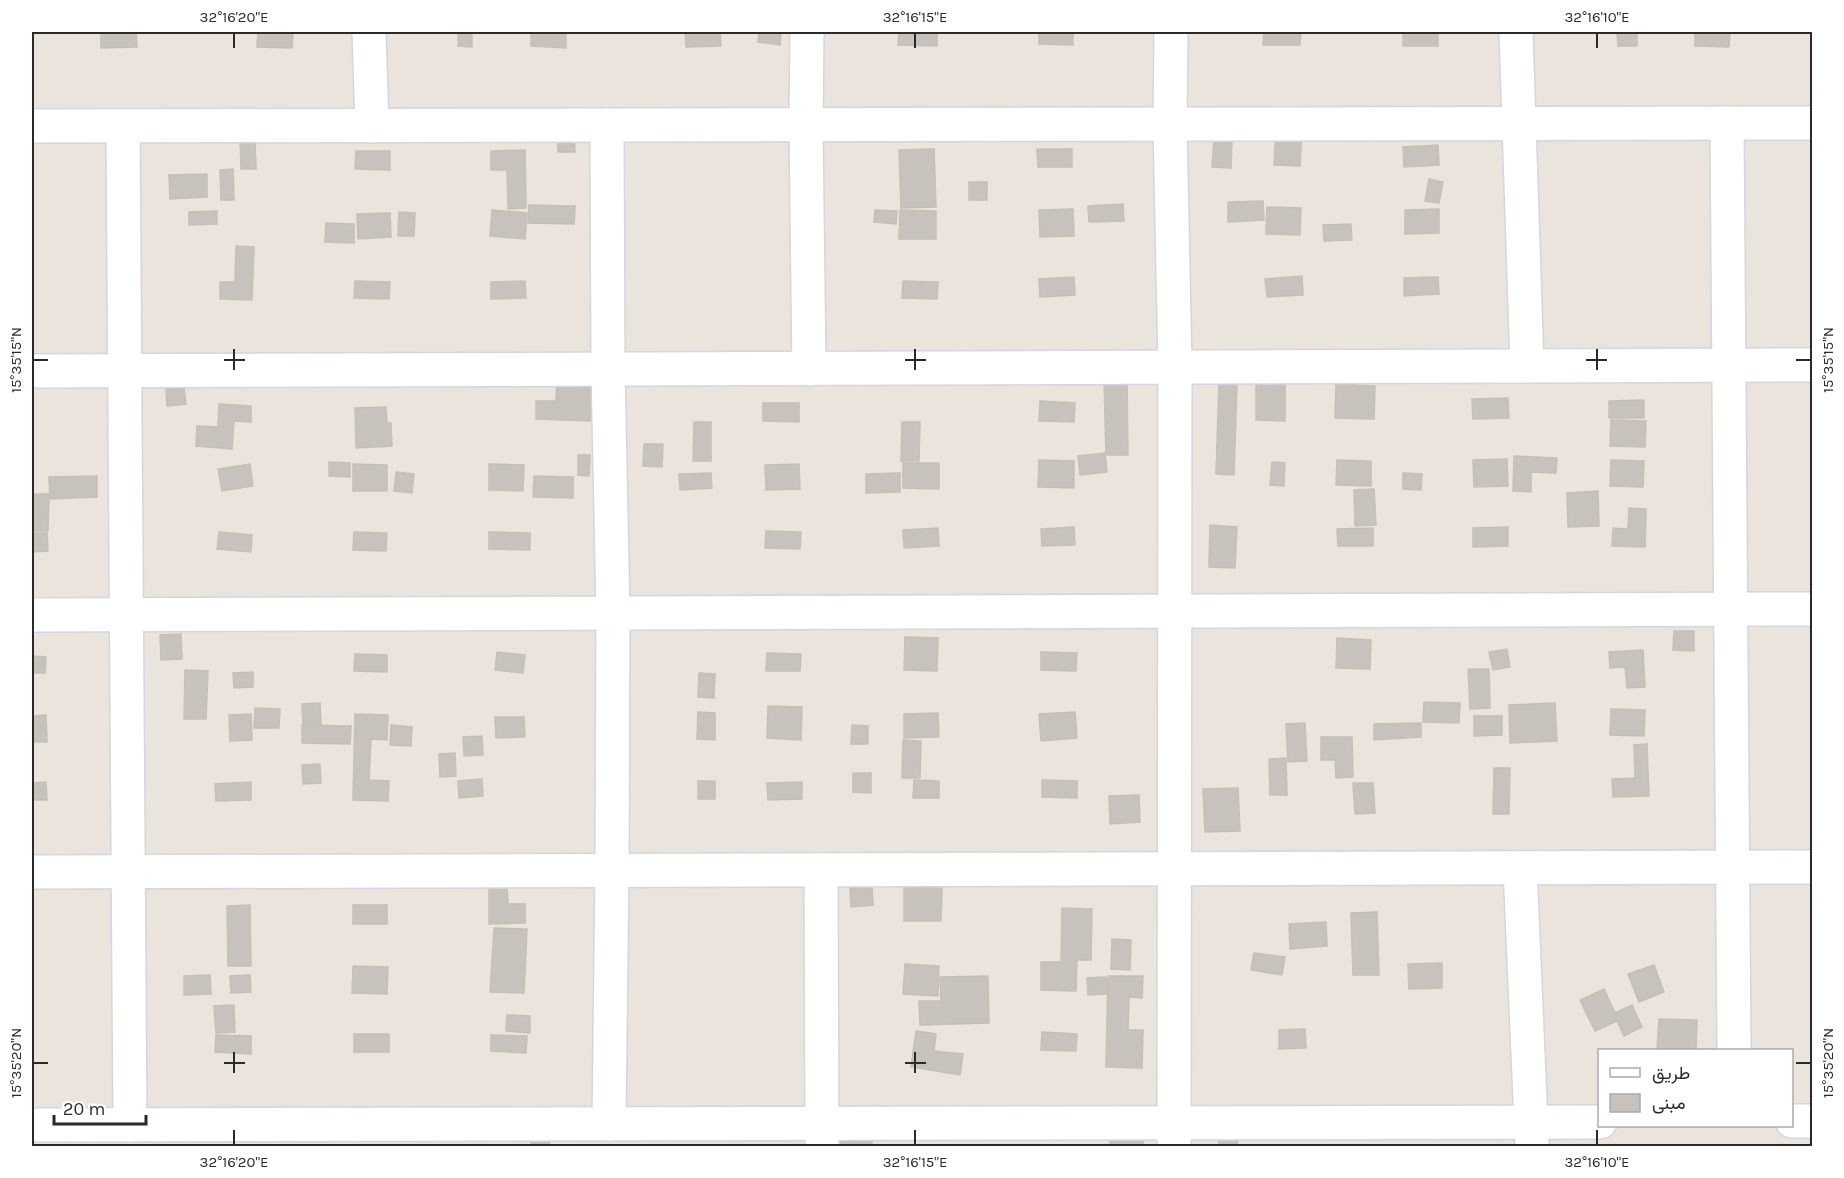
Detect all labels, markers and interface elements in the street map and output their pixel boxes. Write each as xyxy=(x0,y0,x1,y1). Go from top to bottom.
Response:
text: 32°16'20"E xyxy=(200,8,268,26)
text: 32°16'15"E xyxy=(883,8,947,26)
text: 32°16'10"E xyxy=(1564,8,1630,26)
text: 15°35'15"N xyxy=(7,327,25,393)
text: 15°35'15"N xyxy=(1819,327,1837,393)
text: 15°35'20"N xyxy=(7,1028,25,1098)
text: 15°35'20"N xyxy=(1819,1028,1837,1098)
legend xyxy=(1598,1049,1793,1127)
text: طريق xyxy=(1652,1062,1690,1084)
scale bar xyxy=(54,1088,146,1126)
text: مبنى xyxy=(1652,1092,1686,1114)
text: 20 m xyxy=(63,1098,105,1120)
text: 32°16'20"E xyxy=(200,1153,268,1171)
text: 32°16'15"E xyxy=(883,1153,947,1171)
text: 32°16'10"E xyxy=(1564,1153,1630,1171)

